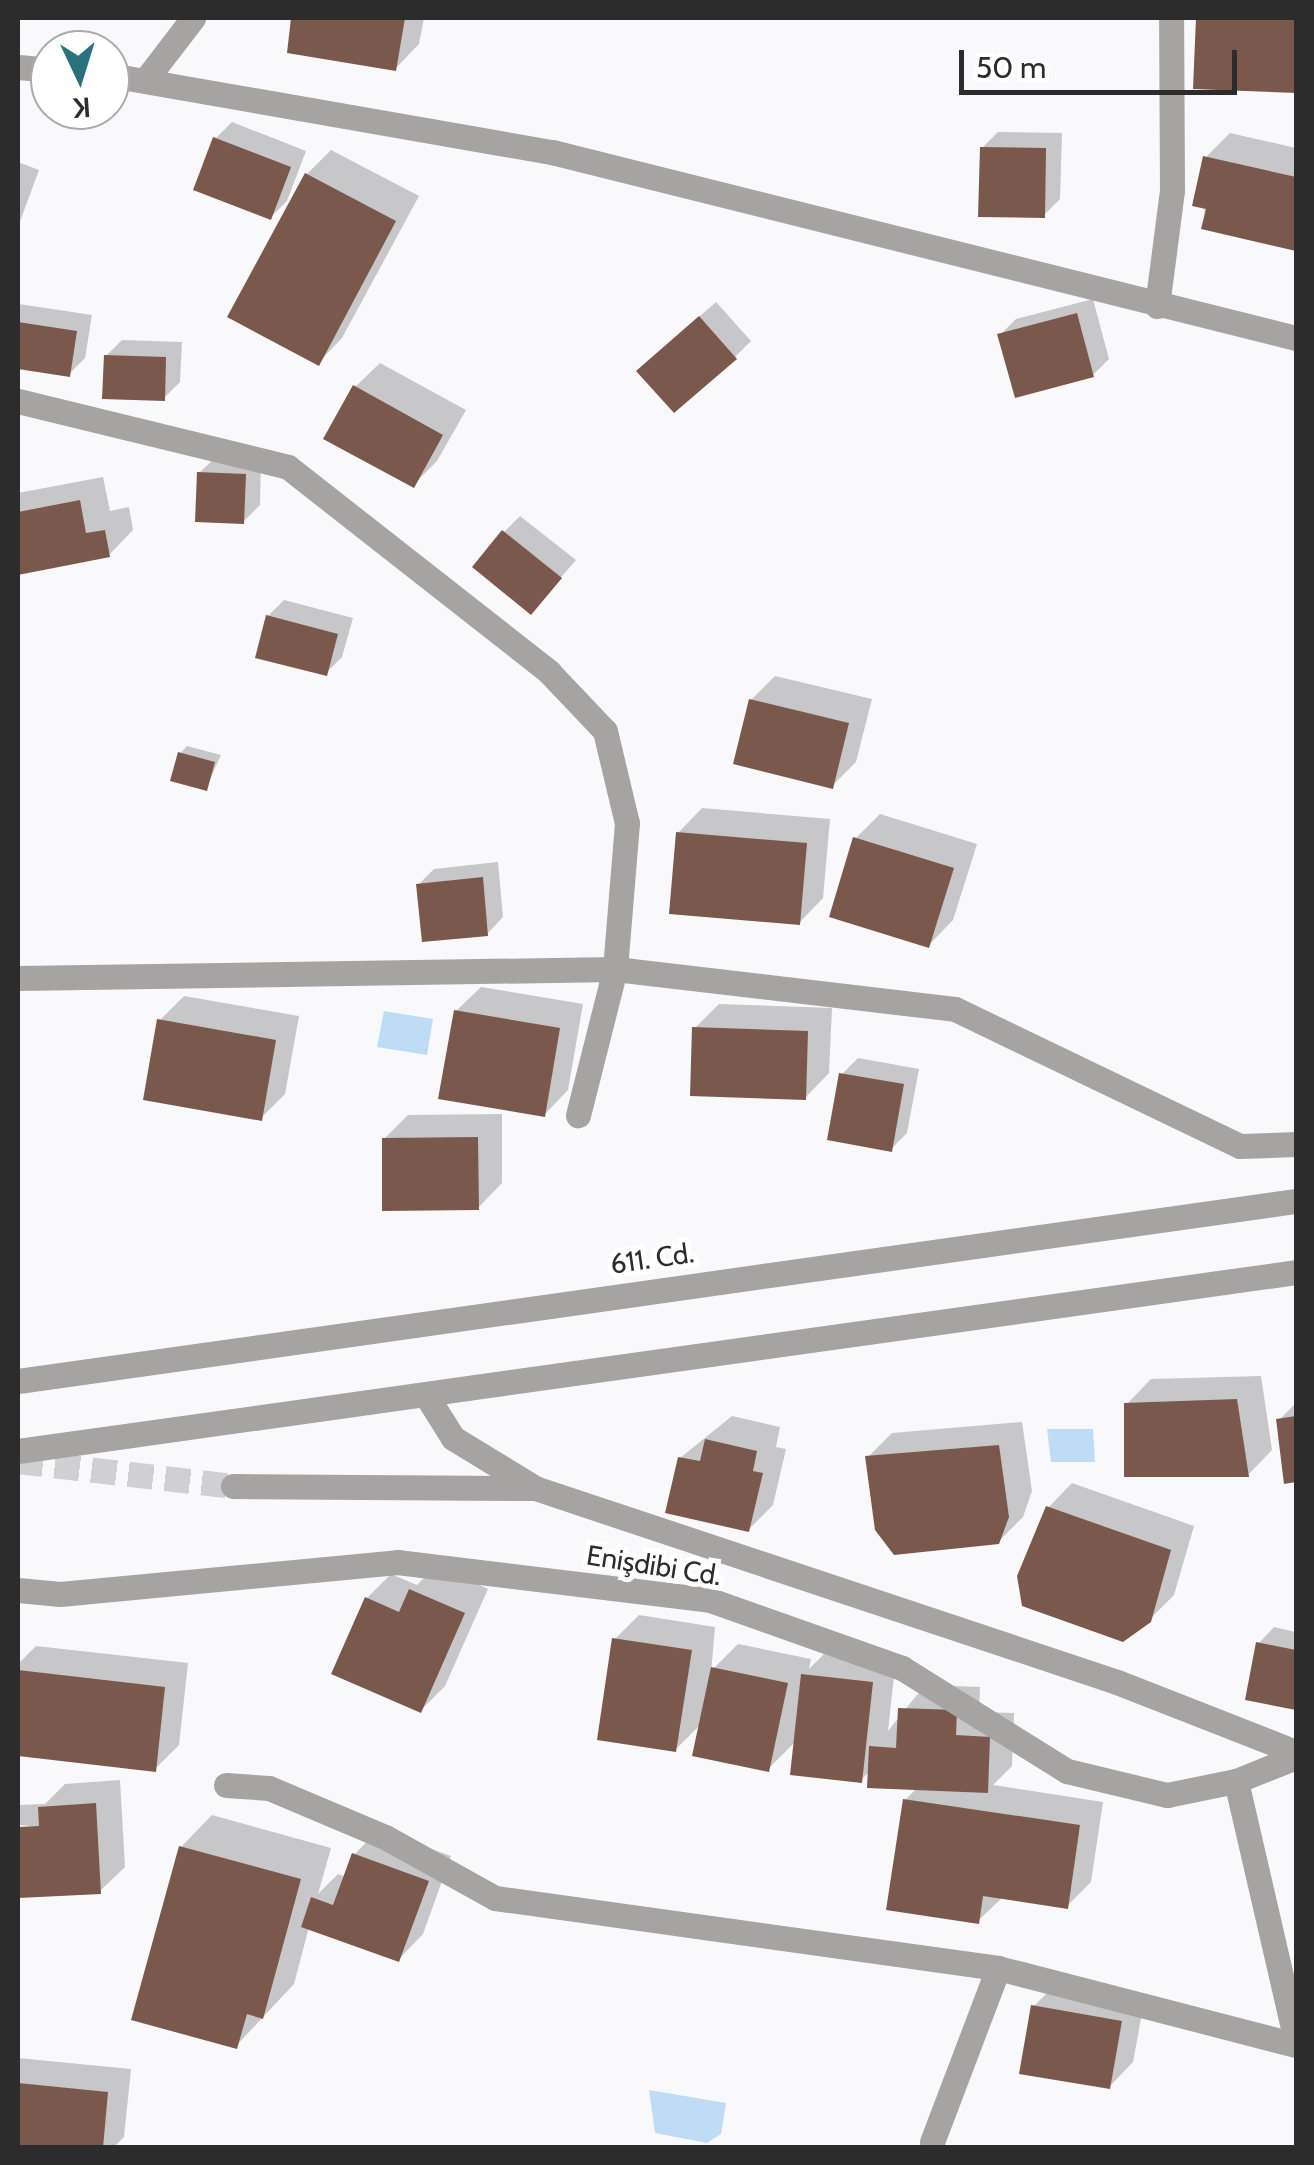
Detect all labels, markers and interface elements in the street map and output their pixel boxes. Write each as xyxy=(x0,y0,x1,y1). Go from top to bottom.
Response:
north arrow xyxy=(30,30,130,130)
scale bar xyxy=(964,30,1242,92)
text: 50 m xyxy=(976,49,1046,86)
text: K xyxy=(72,90,92,126)
street label: 611. Cd. xyxy=(608,1235,696,1281)
street label: Enişdibi Cd. xyxy=(584,1538,724,1592)

